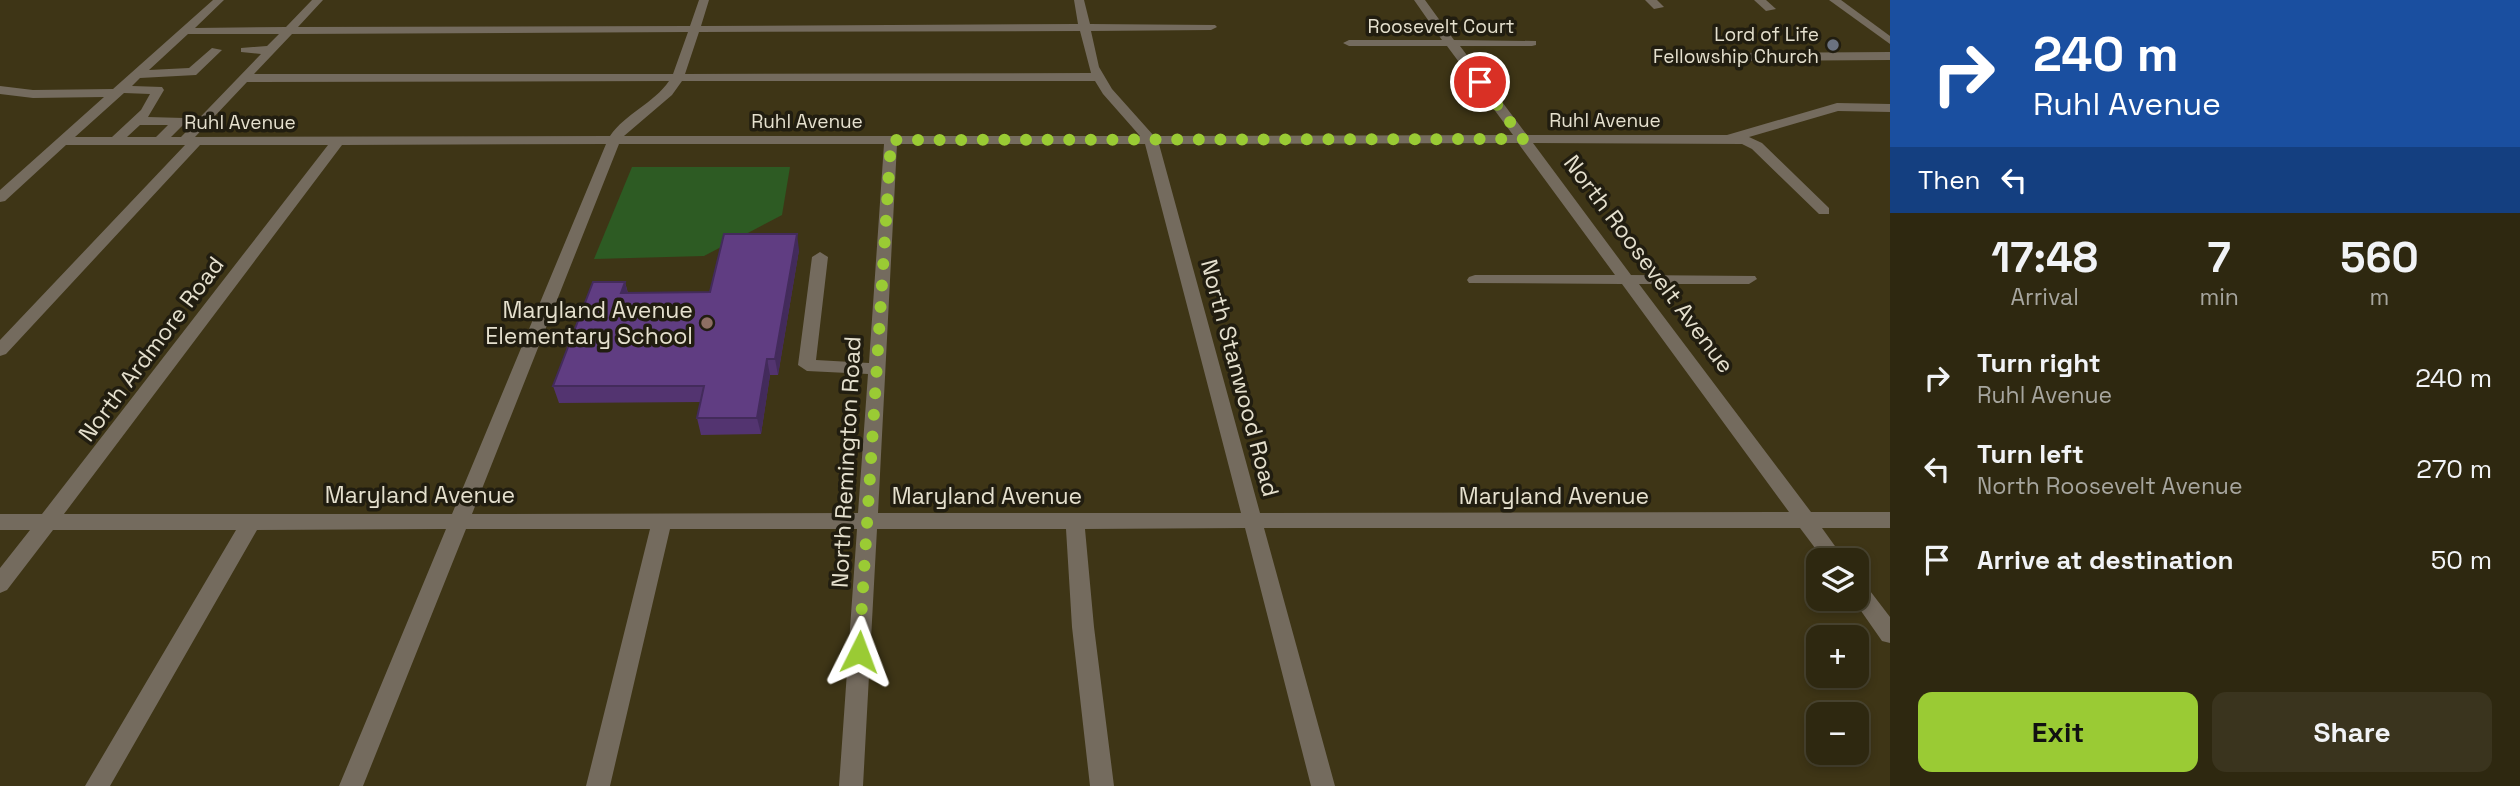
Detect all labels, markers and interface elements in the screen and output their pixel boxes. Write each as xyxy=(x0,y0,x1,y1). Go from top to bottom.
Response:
street label: Roosevelt Court xyxy=(1367,14,1515,39)
place label: Lord of Life Fellowship Church xyxy=(1653,22,1819,69)
text: 240 m xyxy=(2033,23,2179,85)
icon: right xyxy=(1918,28,2009,119)
marker: Lord of Life Fellowship Church xyxy=(1825,37,1841,53)
pin xyxy=(1450,52,1510,112)
icon: arrive xyxy=(1461,63,1499,101)
text: Ruhl Avenue xyxy=(2033,84,2221,124)
street label: Ruhl Avenue xyxy=(1549,108,1661,133)
street label: Ruhl Avenue xyxy=(751,109,863,134)
street label: Ruhl Avenue xyxy=(184,110,296,135)
street label: North Roosevelt Avenue xyxy=(1557,149,1741,379)
icon: left xyxy=(1995,161,2033,199)
text: Then xyxy=(1918,163,1981,197)
text: 17:48 xyxy=(1991,231,2098,284)
text: 7 xyxy=(2207,231,2231,284)
text: 560 xyxy=(2340,231,2419,284)
street label: North Ardmore Road xyxy=(72,250,230,448)
street label: North Stanwood Road xyxy=(1194,256,1286,500)
text: Arrival xyxy=(2011,282,2079,312)
text: min xyxy=(2199,282,2239,312)
text: m xyxy=(2370,282,2389,312)
place label: Maryland Avenue Elementary School xyxy=(485,295,693,351)
marker: Maryland Avenue Elementary School xyxy=(699,315,715,331)
street label: North Remington Road xyxy=(824,335,868,589)
text: Turn right xyxy=(1977,346,2101,380)
icon: right xyxy=(1918,359,1956,397)
text: 240 m xyxy=(2415,361,2492,395)
text: Ruhl Avenue xyxy=(1977,380,2112,410)
text: Turn left xyxy=(1977,437,2084,471)
icon: left xyxy=(1918,450,1956,488)
text: 270 m xyxy=(2416,452,2492,486)
text: North Roosevelt Avenue xyxy=(1977,471,2243,501)
street label: Maryland Avenue xyxy=(325,480,515,510)
street label: Maryland Avenue xyxy=(892,481,1082,511)
street label: Maryland Avenue xyxy=(1459,481,1649,511)
icon: arrive xyxy=(1918,541,1956,579)
text: Arrive at destination xyxy=(1977,543,2234,577)
text: 50 m xyxy=(2431,543,2492,577)
map controls xyxy=(1806,548,1869,765)
button: layers xyxy=(1806,548,1869,611)
position arrow xyxy=(822,615,896,689)
button: + xyxy=(1806,625,1869,688)
button: Exit xyxy=(1918,692,2198,772)
button: Share xyxy=(2212,692,2492,772)
button: − xyxy=(1806,702,1869,765)

